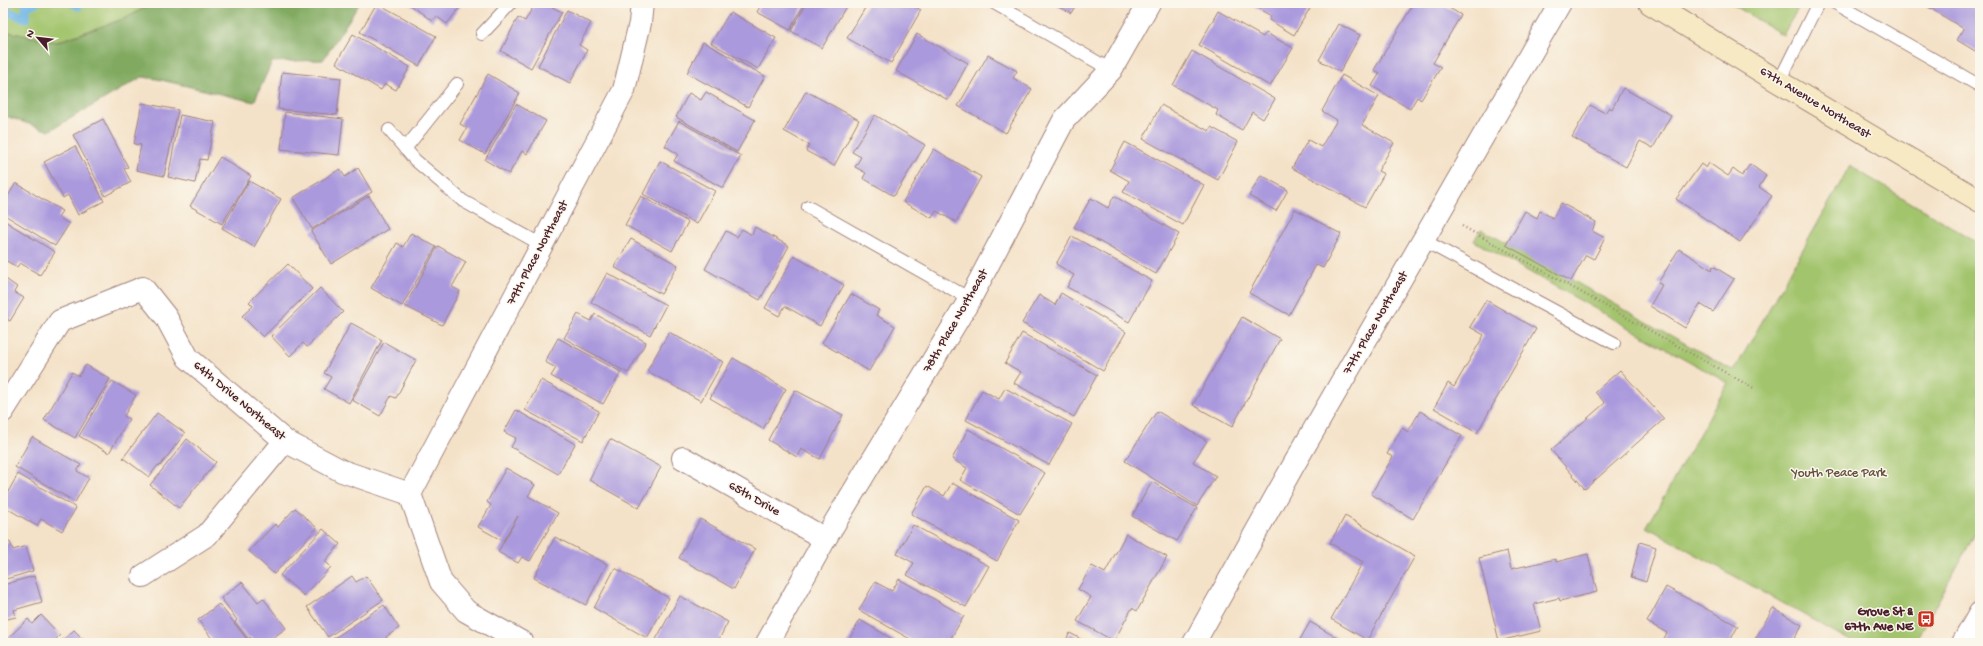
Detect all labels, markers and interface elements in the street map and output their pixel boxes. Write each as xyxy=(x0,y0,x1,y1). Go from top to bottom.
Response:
north arrow xyxy=(18,18,58,58)
text: N xyxy=(24,28,38,40)
street label: 67th Avenue Northeast xyxy=(1757,64,1875,143)
street label: 79th Place Northeast xyxy=(504,197,573,309)
street label: 78th Place Northeast xyxy=(920,265,993,376)
street label: 77th Place Northeast xyxy=(1340,267,1412,378)
street label: 64th Drive Northeast xyxy=(190,358,289,445)
park label: Youth Peace Park xyxy=(1791,466,1887,481)
street label: 65th Drive xyxy=(726,478,783,520)
place label: Grove St & 67th Ave NE xyxy=(1845,605,1914,635)
bus stop icon: Grove St & 67th Ave NE xyxy=(1916,609,1936,629)

